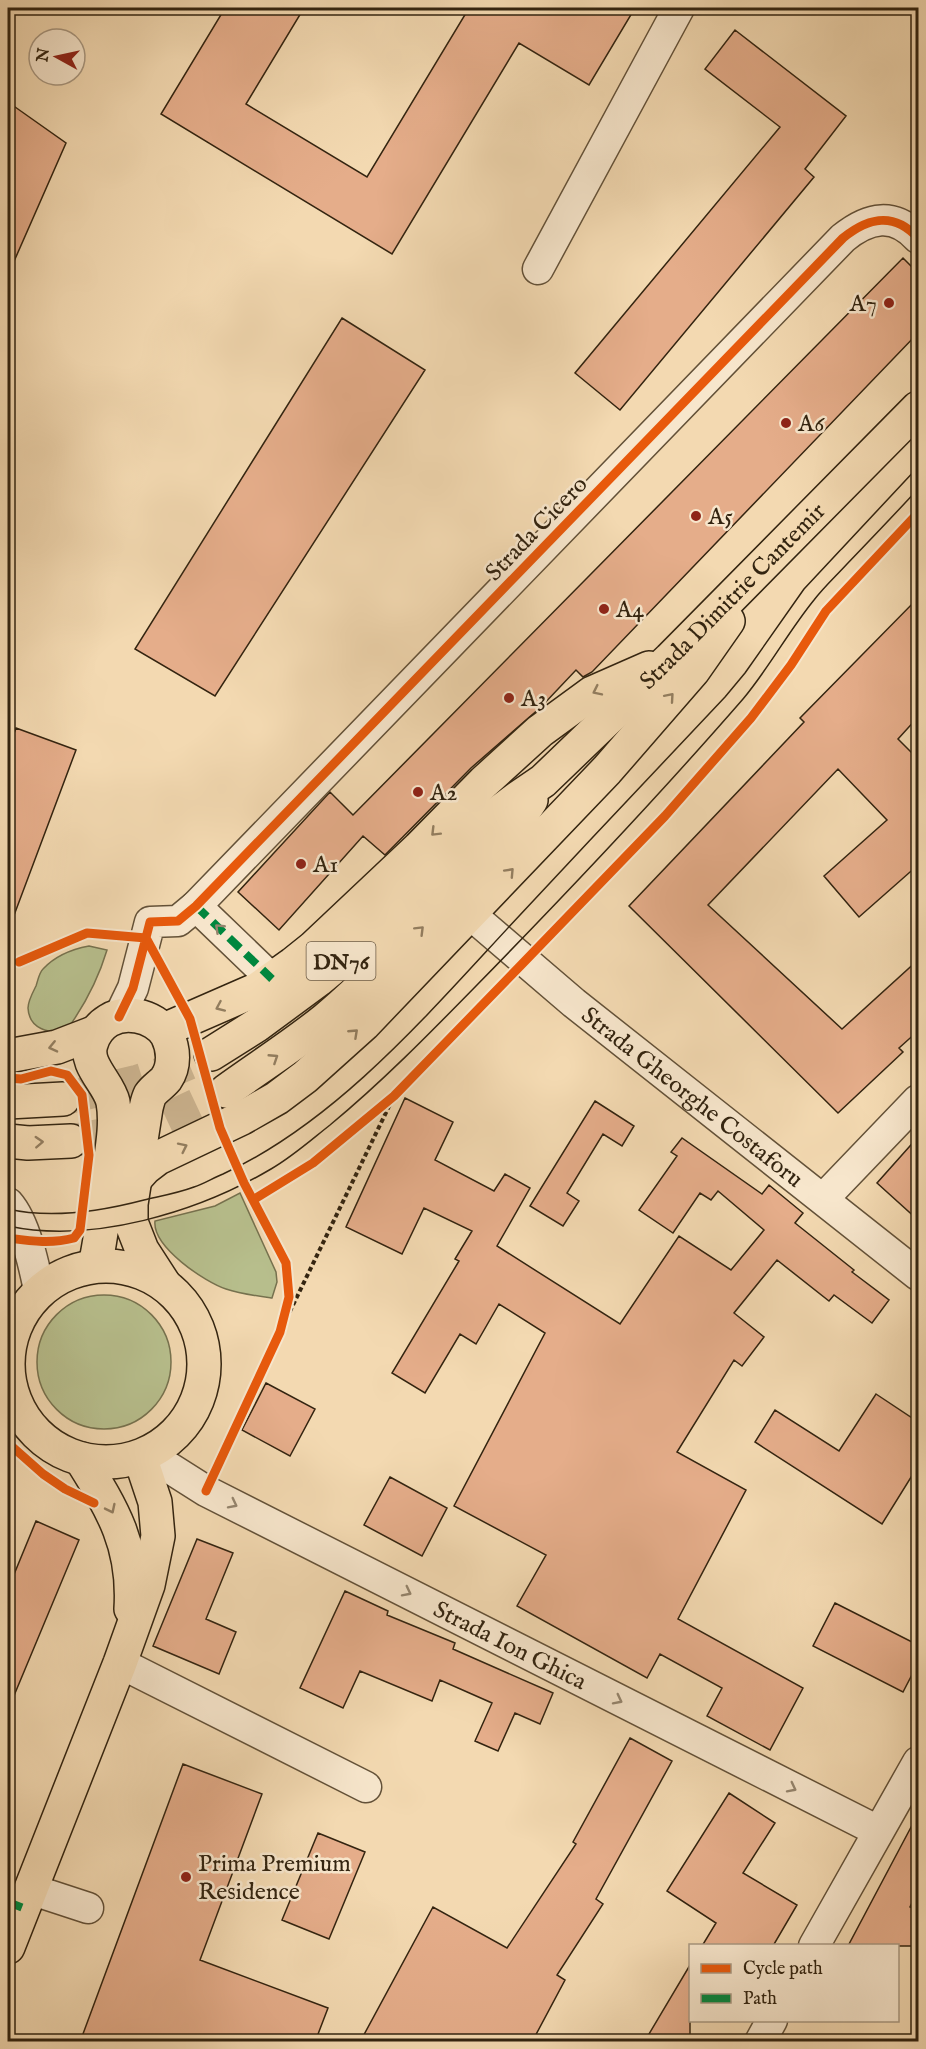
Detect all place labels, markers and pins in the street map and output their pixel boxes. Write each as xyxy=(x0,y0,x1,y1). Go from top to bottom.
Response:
place label: A7 xyxy=(849,289,877,320)
marker: A7 xyxy=(882,296,896,310)
place label: A6 xyxy=(797,409,825,440)
marker: A6 xyxy=(779,416,793,430)
place label: A5 xyxy=(707,502,733,533)
marker: A5 xyxy=(689,509,703,523)
place label: A4 xyxy=(615,595,644,626)
marker: A4 xyxy=(597,602,611,616)
place label: A3 xyxy=(520,684,546,715)
marker: A3 xyxy=(502,691,516,705)
place label: A2 xyxy=(429,778,457,809)
marker: A2 xyxy=(411,785,425,799)
place label: A1 xyxy=(312,850,338,881)
marker: A1 xyxy=(294,857,308,871)
place label: Prima Premium Residence xyxy=(198,1849,351,1908)
marker: Prima Premium Residence xyxy=(179,1870,193,1884)

